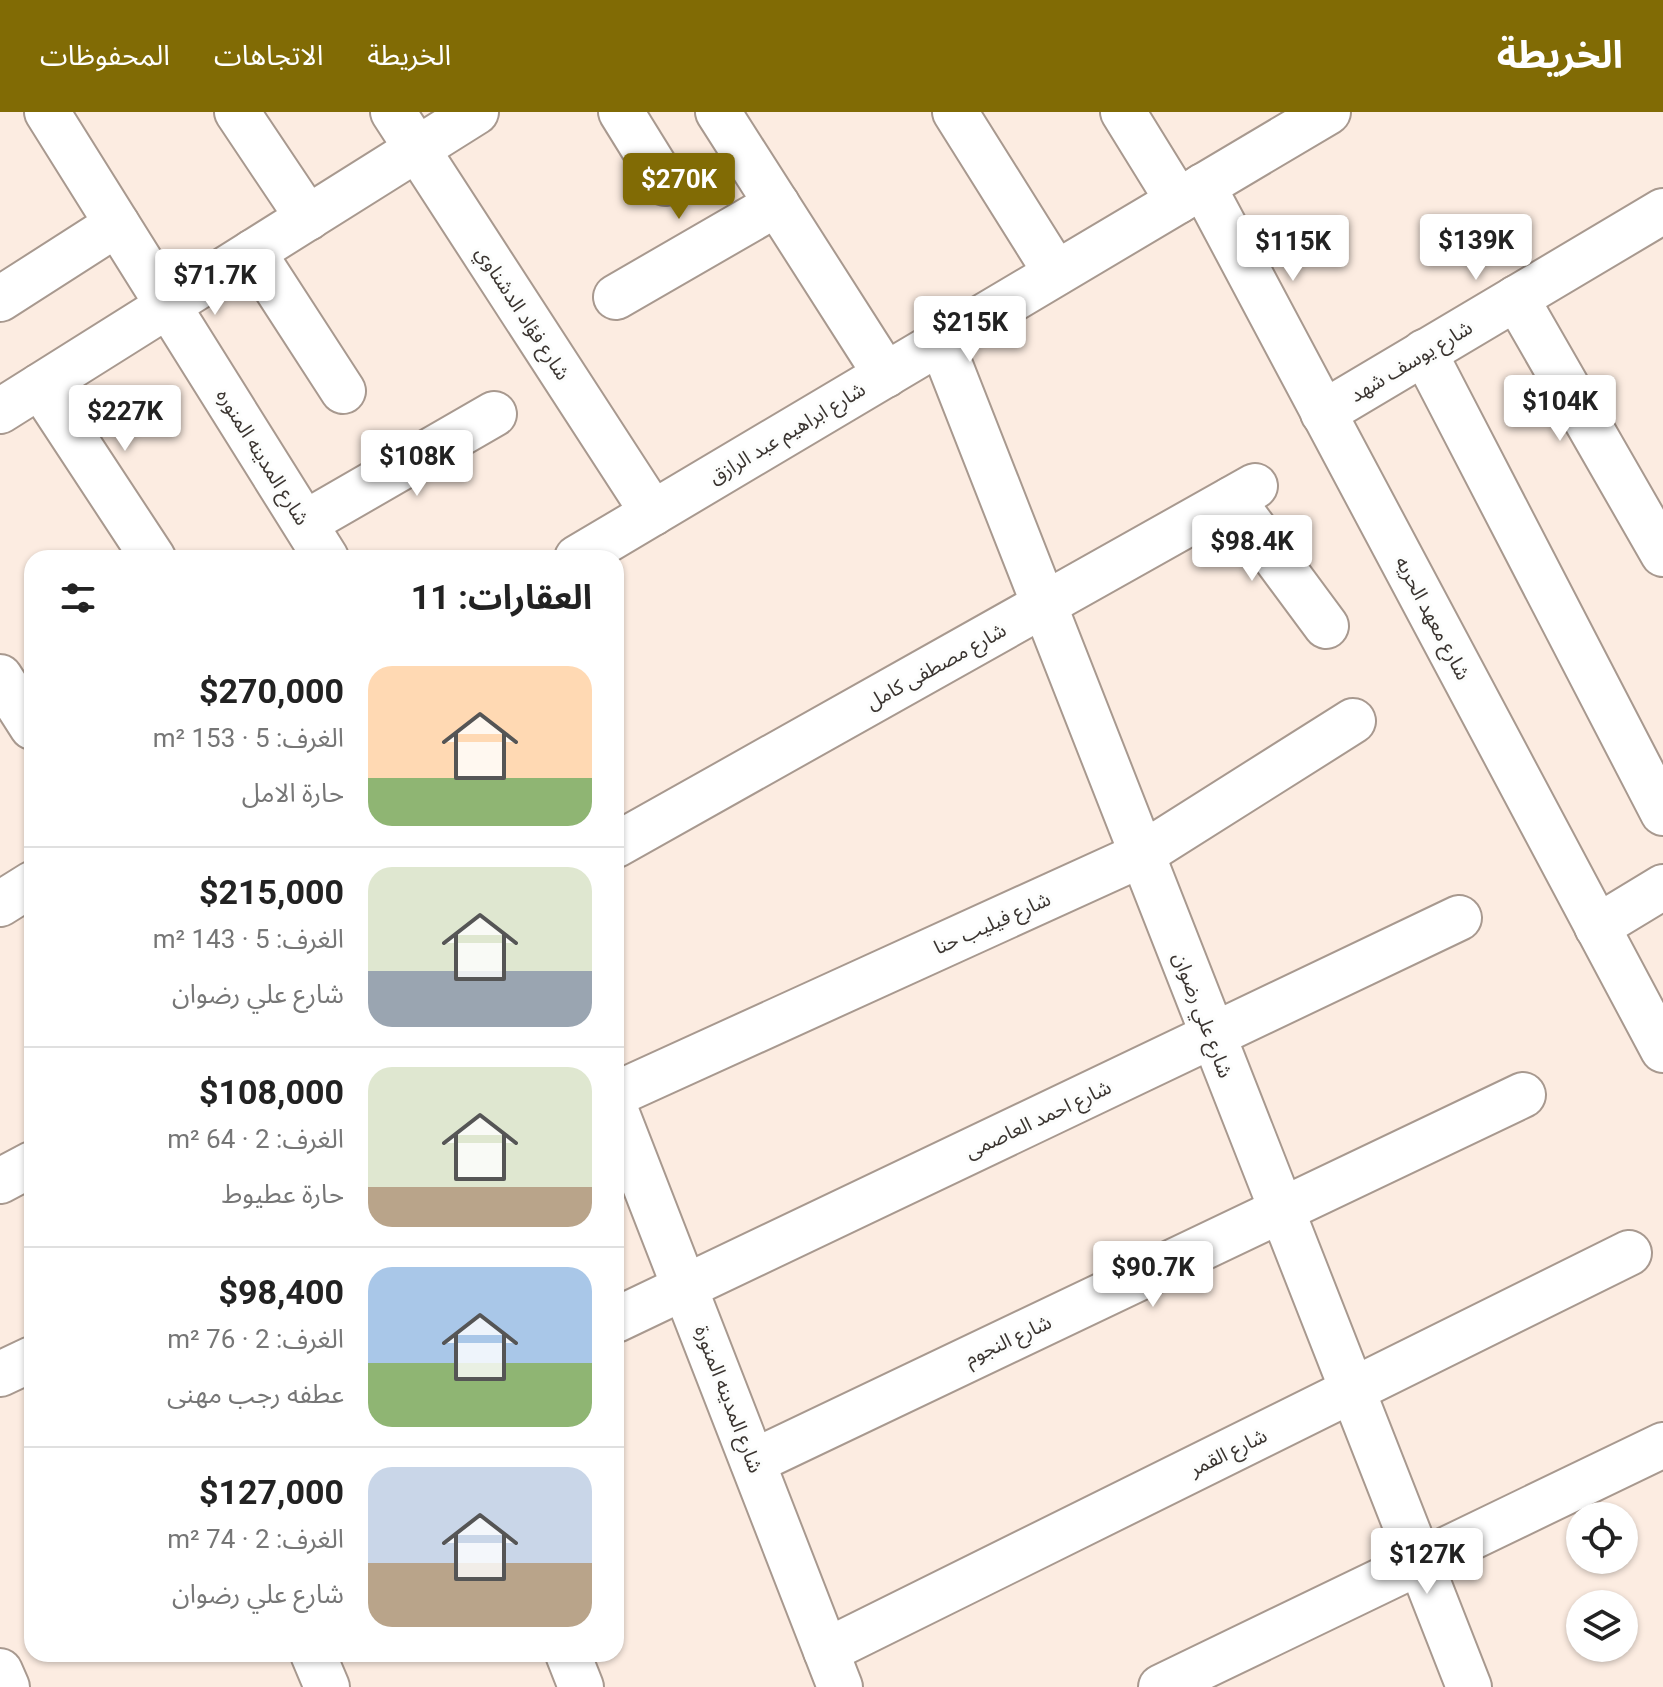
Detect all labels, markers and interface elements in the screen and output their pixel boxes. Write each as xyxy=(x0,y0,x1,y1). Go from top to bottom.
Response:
text: الخريطة xyxy=(1497,33,1623,77)
text: المحفوظات xyxy=(40,39,170,72)
text: الاتجاهات xyxy=(214,39,323,72)
text: الخريطة xyxy=(367,39,451,72)
pin: $270K xyxy=(623,153,735,221)
text: $270K xyxy=(641,164,717,194)
pin: $139K xyxy=(1420,214,1532,282)
pin: $115K xyxy=(1237,215,1349,283)
text: $139K xyxy=(1438,225,1514,255)
text: $115K xyxy=(1255,226,1331,256)
street label: شارع فؤاد الدشناوي xyxy=(468,242,575,386)
pin: $71.7K xyxy=(150,249,280,317)
text: $71.7K xyxy=(173,260,257,290)
pin: $215K xyxy=(914,296,1026,364)
text: $215K xyxy=(932,307,1008,337)
street label: شارع يوسف شهد xyxy=(1345,315,1478,410)
pin: $104K xyxy=(1504,375,1616,443)
street label: شارع ابراهيم عبد الرازق xyxy=(704,377,871,492)
street label: شارع المدينه المنوره xyxy=(209,384,315,531)
pin: $227K xyxy=(69,385,181,453)
text: $104K xyxy=(1522,386,1598,416)
text: $227K xyxy=(87,396,163,426)
pin: $108K xyxy=(361,430,473,498)
text: $108K xyxy=(379,441,455,471)
pin: $98.4K xyxy=(1187,515,1317,583)
text: $98.4K xyxy=(1210,526,1294,556)
street label: شارع معهد الحريه xyxy=(1388,552,1476,685)
icon: filters xyxy=(56,576,100,620)
text: العقارات: 11 xyxy=(411,577,592,617)
street label: شارع مصطفى كامل xyxy=(862,618,1012,717)
text: $270,000 xyxy=(199,671,344,711)
icon: home xyxy=(432,698,528,794)
text: الغرف: 5 · 153 m² xyxy=(153,723,344,753)
text: حارة الامل xyxy=(242,778,344,808)
text: $215,000 xyxy=(199,872,344,912)
street label: شارع فيليب حنا xyxy=(930,887,1055,962)
icon: home xyxy=(432,899,528,995)
text: الغرف: 5 · 143 m² xyxy=(153,924,344,954)
street label: شارع علي رضوان xyxy=(1165,949,1238,1082)
text: شارع علي رضوان xyxy=(172,979,344,1009)
text: $108,000 xyxy=(199,1072,344,1112)
street label: شارع احمد العاصمى xyxy=(961,1075,1116,1166)
icon: home xyxy=(432,1099,528,1195)
text: الغرف: 2 · 64 m² xyxy=(167,1124,344,1154)
text: حارة عطيوط xyxy=(222,1179,344,1209)
pin: $90.7K xyxy=(1088,1241,1218,1309)
text: $90.7K xyxy=(1111,1252,1195,1282)
text: $98,400 xyxy=(219,1272,344,1312)
icon: home xyxy=(432,1299,528,1395)
street label: شارع النجوم xyxy=(961,1310,1056,1373)
street label: شارع المدينه المنورة xyxy=(687,1322,768,1477)
text: الغرف: 2 · 76 m² xyxy=(167,1324,344,1354)
text: عطفه رجب مهنى xyxy=(167,1379,344,1409)
street label: شارع القمر xyxy=(1184,1423,1272,1484)
text: $127,000 xyxy=(199,1472,344,1512)
icon: home xyxy=(432,1499,528,1595)
map controls xyxy=(1566,1502,1638,1662)
button: locate xyxy=(1566,1502,1638,1574)
text: الغرف: 2 · 74 m² xyxy=(167,1524,344,1554)
pin: $127K xyxy=(1371,1528,1483,1596)
text: $127K xyxy=(1389,1539,1465,1569)
text: شارع علي رضوان xyxy=(172,1579,344,1609)
button: layers xyxy=(1566,1590,1638,1662)

